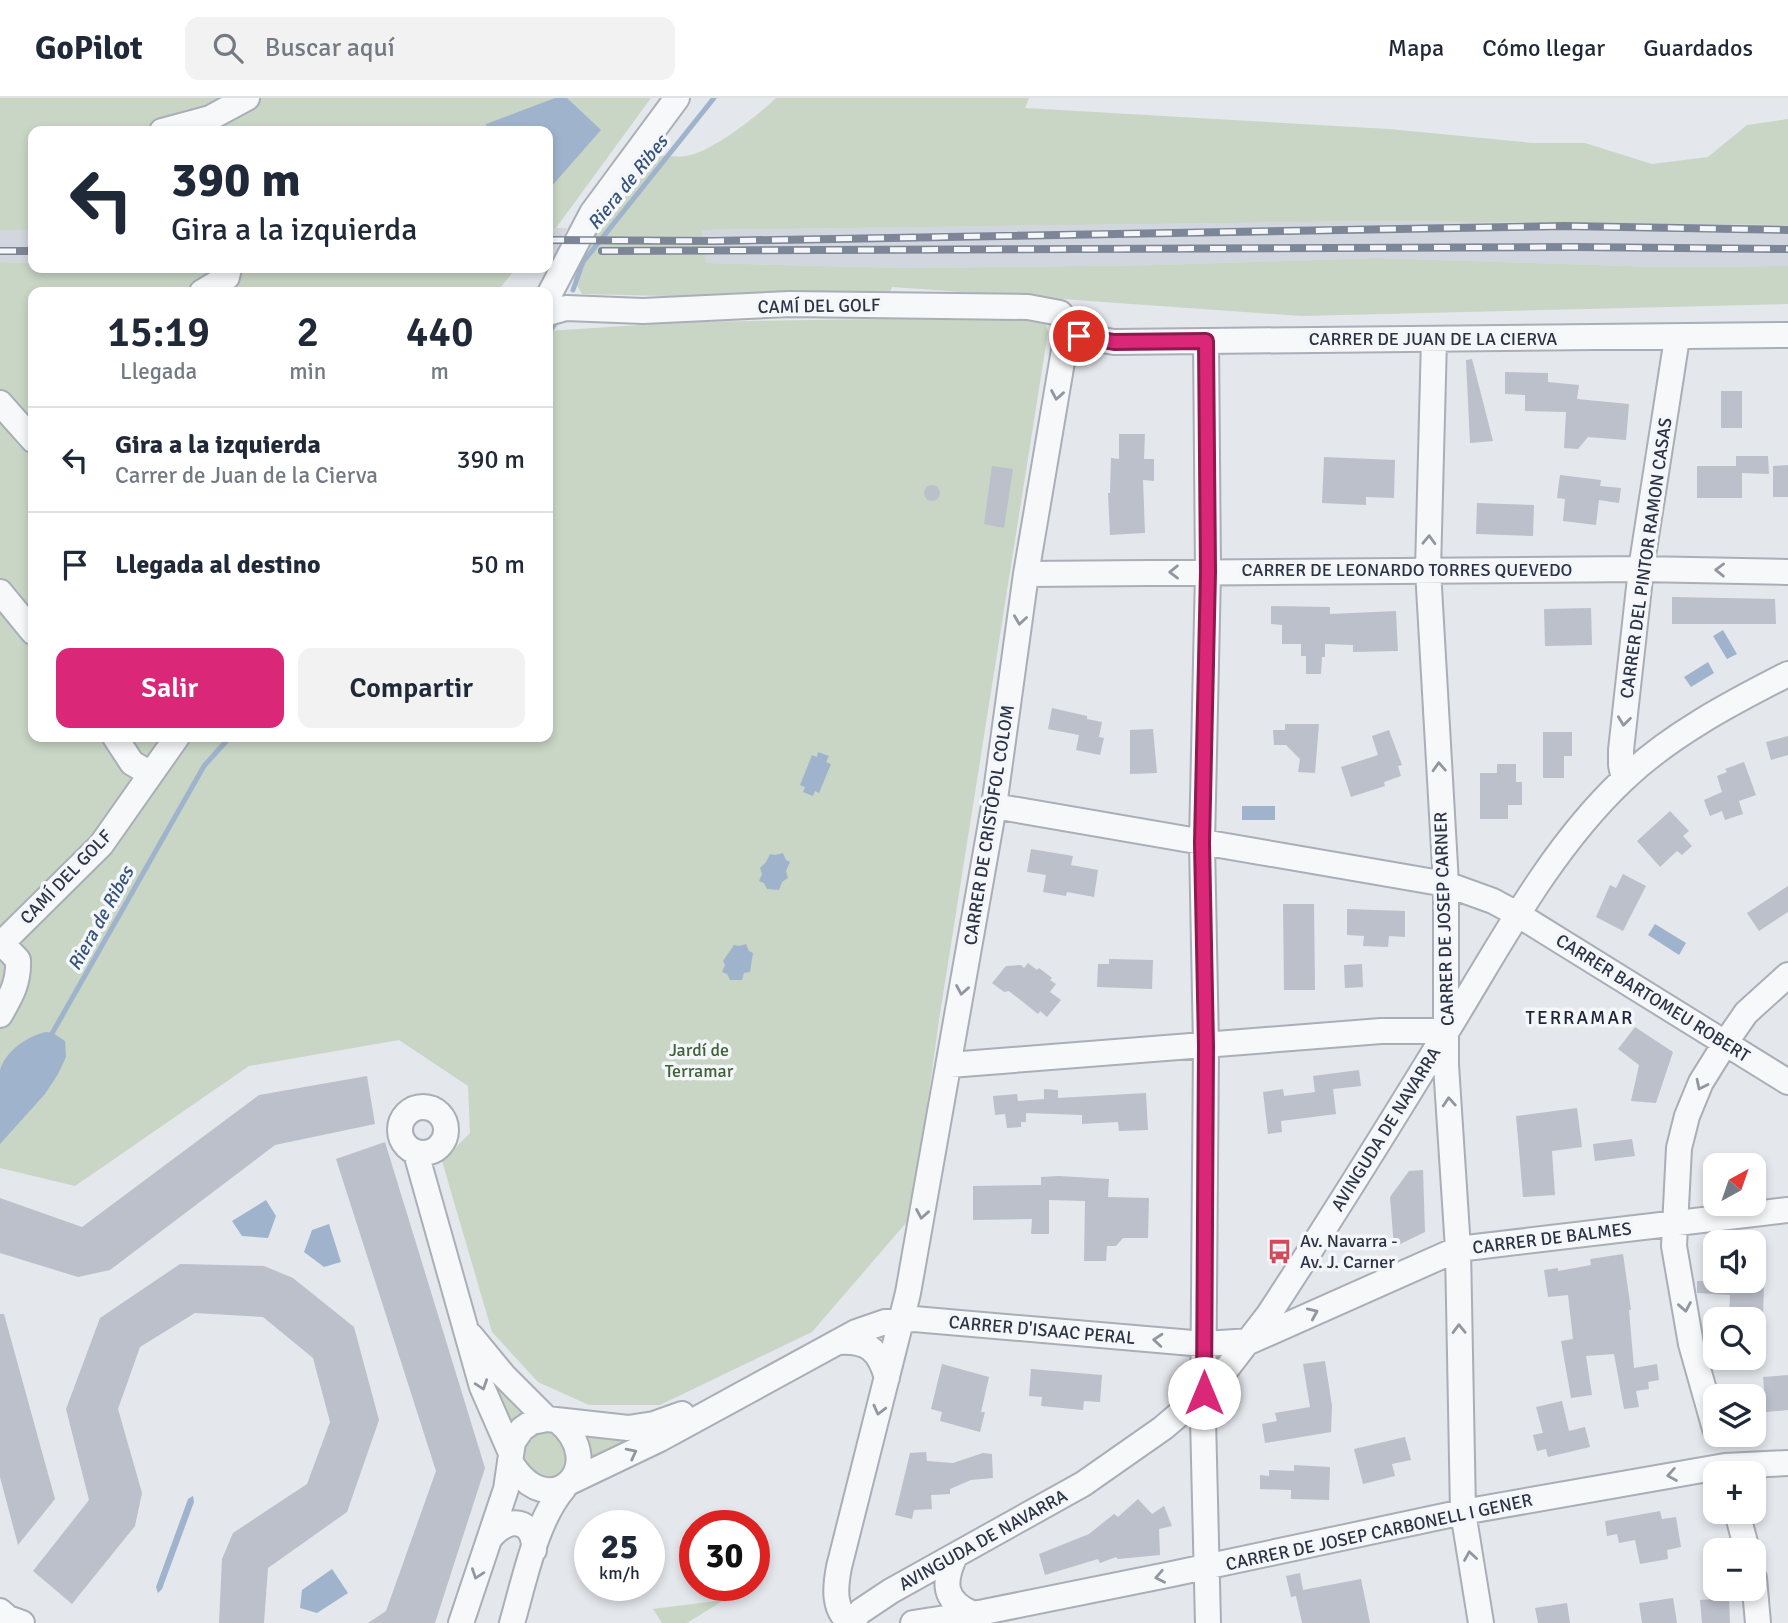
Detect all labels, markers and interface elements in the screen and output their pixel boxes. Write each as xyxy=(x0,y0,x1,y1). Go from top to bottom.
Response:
search box xyxy=(185,17,675,80)
text: GoPilot xyxy=(35,28,143,69)
icon: search xyxy=(209,29,247,67)
text: Buscar aquí xyxy=(265,32,395,64)
text: Mapa xyxy=(1388,33,1444,63)
text: Cómo llegar xyxy=(1482,33,1605,63)
text: Guardados xyxy=(1643,33,1753,63)
water label: Riera de Ribes xyxy=(582,129,674,235)
text: 390 m xyxy=(171,150,301,210)
icon: left xyxy=(56,154,147,245)
text: Gira a la izquierda xyxy=(171,210,418,249)
street label: CAMÍ DEL GOLF xyxy=(757,294,881,318)
pin xyxy=(1049,306,1109,366)
text: 15:19 xyxy=(107,307,210,358)
text: 2 xyxy=(296,307,319,358)
text: 440 xyxy=(406,307,474,358)
icon: arrive xyxy=(1060,317,1098,355)
street label: CARRER DE JUAN DE LA CIERVA xyxy=(1309,328,1557,350)
text: Llegada xyxy=(120,357,197,386)
text: min xyxy=(289,357,326,386)
text: m xyxy=(430,357,449,386)
one-way arrow xyxy=(1050,389,1065,401)
street label: CARRER DEL PINTOR RAMON CASAS xyxy=(1615,416,1677,700)
text: Gira a la izquierda xyxy=(115,429,321,461)
icon: left xyxy=(56,441,94,479)
text: 390 m xyxy=(456,444,525,476)
text: Carrer de Juan de la Cierva xyxy=(115,461,378,490)
one-way arrow xyxy=(1421,534,1436,545)
icon: arrive xyxy=(56,546,94,584)
text: Llegada al destino xyxy=(115,549,321,581)
text: 50 m xyxy=(470,549,525,581)
street label: CARRER DE LEONARDO TORRES QUEVEDO xyxy=(1242,559,1572,581)
one-way arrow xyxy=(1714,563,1725,578)
one-way arrow xyxy=(1168,565,1179,580)
one-way arrow xyxy=(1013,614,1028,626)
button: Salir xyxy=(56,648,284,728)
button: Compartir xyxy=(298,648,525,728)
street label: CARRER DE CRISTÒFOL COLOM xyxy=(959,703,1019,947)
one-way arrow xyxy=(1617,715,1632,727)
one-way arrow xyxy=(1432,761,1447,772)
street label: CARRER DE JOSEP CARNER xyxy=(1429,811,1459,1026)
street label: CAMÍ DEL GOLF xyxy=(15,825,117,929)
water label: Riera de Ribes xyxy=(63,861,140,975)
street label: CARRER BARTOMEU ROBERT xyxy=(1552,929,1754,1067)
one-way arrow xyxy=(956,984,971,996)
district label: TERRAMAR xyxy=(1526,1006,1634,1030)
park label: Jardí de Terramar xyxy=(665,1039,734,1082)
street label: AVINGUDA DE NAVARRA xyxy=(1327,1043,1445,1215)
one-way arrow xyxy=(1696,1077,1709,1090)
one-way arrow xyxy=(1441,1096,1456,1107)
north arrow xyxy=(1703,1153,1766,1216)
map controls xyxy=(1703,1153,1766,1601)
one-way arrow xyxy=(916,1208,931,1220)
street label: CARRER DE BALMES xyxy=(1471,1217,1633,1259)
place label: Av. Navarra - Av. J. Carner xyxy=(1300,1230,1398,1273)
button: sound xyxy=(1703,1230,1766,1293)
bus stop icon: Av. Navarra - Av. J. Carner xyxy=(1266,1237,1294,1265)
one-way arrow xyxy=(1677,1301,1692,1313)
button: search xyxy=(1703,1307,1766,1370)
one-way arrow xyxy=(1306,1308,1319,1322)
street label: CARRER D'ISAAC PERAL xyxy=(948,1311,1136,1349)
one-way arrow xyxy=(1452,1323,1467,1334)
one-way arrow xyxy=(1153,1333,1164,1348)
position arrow xyxy=(1167,1356,1241,1430)
one-way arrow xyxy=(474,1379,488,1391)
button: layers xyxy=(1703,1384,1766,1447)
one-way arrow xyxy=(873,1404,887,1416)
one-way arrow xyxy=(625,1448,637,1462)
button: + xyxy=(1703,1461,1766,1524)
one-way arrow xyxy=(1666,1467,1678,1482)
street label: AVINGUDA DE NAVARRA xyxy=(895,1485,1071,1595)
street label: CARRER DE JOSEP CARBONELL I GENER xyxy=(1224,1489,1534,1575)
speed limit sign: 30 xyxy=(679,1510,770,1601)
text: 25 xyxy=(601,1525,638,1568)
button: − xyxy=(1703,1538,1766,1601)
one-way arrow xyxy=(1463,1550,1478,1562)
text: km/h xyxy=(599,1562,640,1584)
one-way arrow xyxy=(471,1567,485,1579)
one-way arrow xyxy=(1154,1568,1166,1583)

